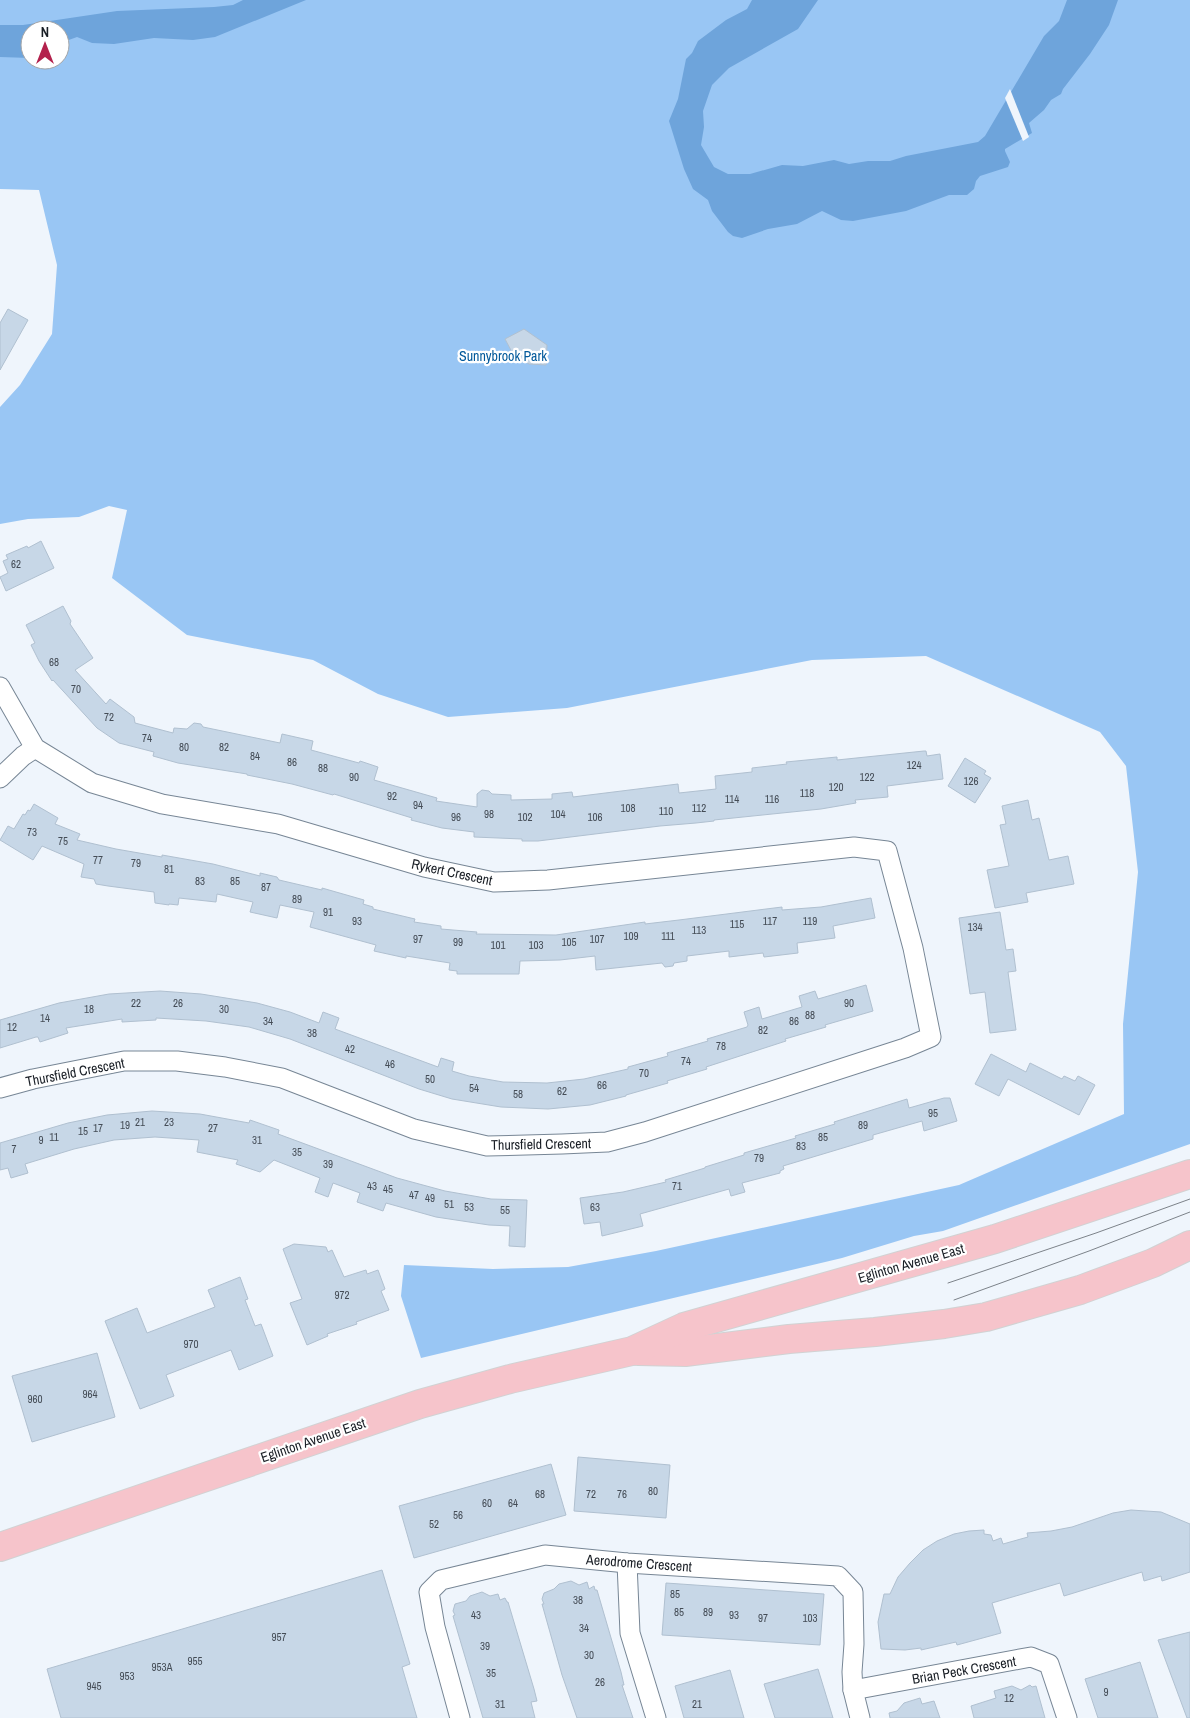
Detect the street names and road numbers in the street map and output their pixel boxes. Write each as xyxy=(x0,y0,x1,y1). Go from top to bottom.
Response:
street label: Rykert Crescent xyxy=(410,855,494,889)
street label: Thursfield Crescent xyxy=(24,1054,126,1090)
street label: Thursfield Crescent xyxy=(491,1134,591,1154)
street label: Eglinton Avenue East xyxy=(856,1239,966,1287)
street label: Eglinton Avenue East xyxy=(258,1414,368,1466)
street label: Aerodrome Crescent xyxy=(585,1550,692,1576)
street label: Brian Peck Crescent xyxy=(911,1652,1017,1688)

